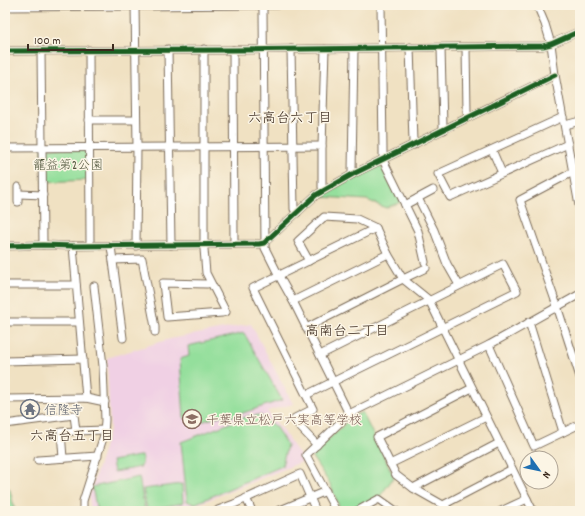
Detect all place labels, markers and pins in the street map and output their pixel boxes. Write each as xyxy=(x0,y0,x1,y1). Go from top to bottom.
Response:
temple icon: 信隆寺 xyxy=(19,398,41,420)
place label: 信隆寺 xyxy=(44,402,83,421)
school or university icon: 千葉県立松戸六実高等学校 xyxy=(181,408,203,430)
place label: 千葉県立松戸六実高等学校 xyxy=(206,412,362,431)

